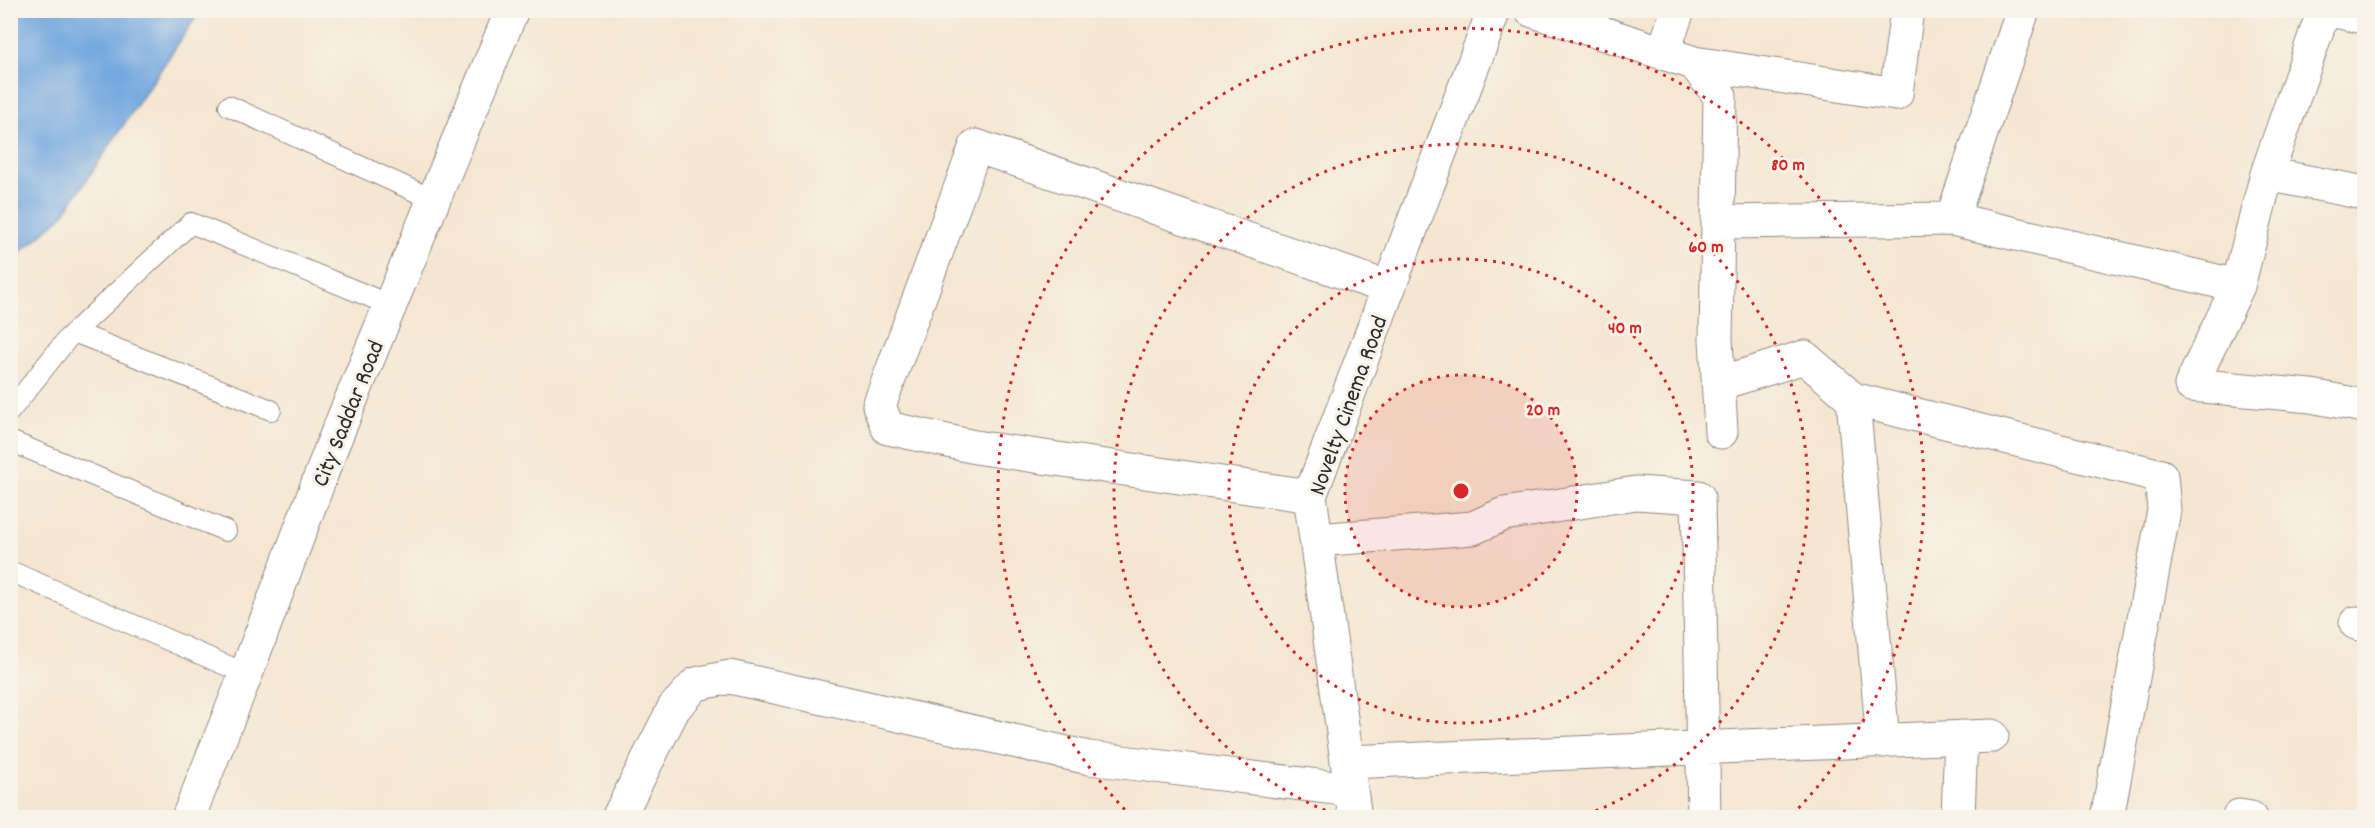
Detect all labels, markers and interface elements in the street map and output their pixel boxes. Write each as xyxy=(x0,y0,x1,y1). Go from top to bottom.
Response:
text: 80 m xyxy=(1771,154,1805,179)
text: 60 m xyxy=(1688,236,1724,261)
street label: Novelty Cinema Road xyxy=(1302,311,1398,501)
text: 40 m xyxy=(1608,317,1642,342)
street label: City Saddar Road xyxy=(305,336,395,492)
text: 20 m xyxy=(1526,399,1560,424)
centre of rings xyxy=(1451,481,1471,501)

